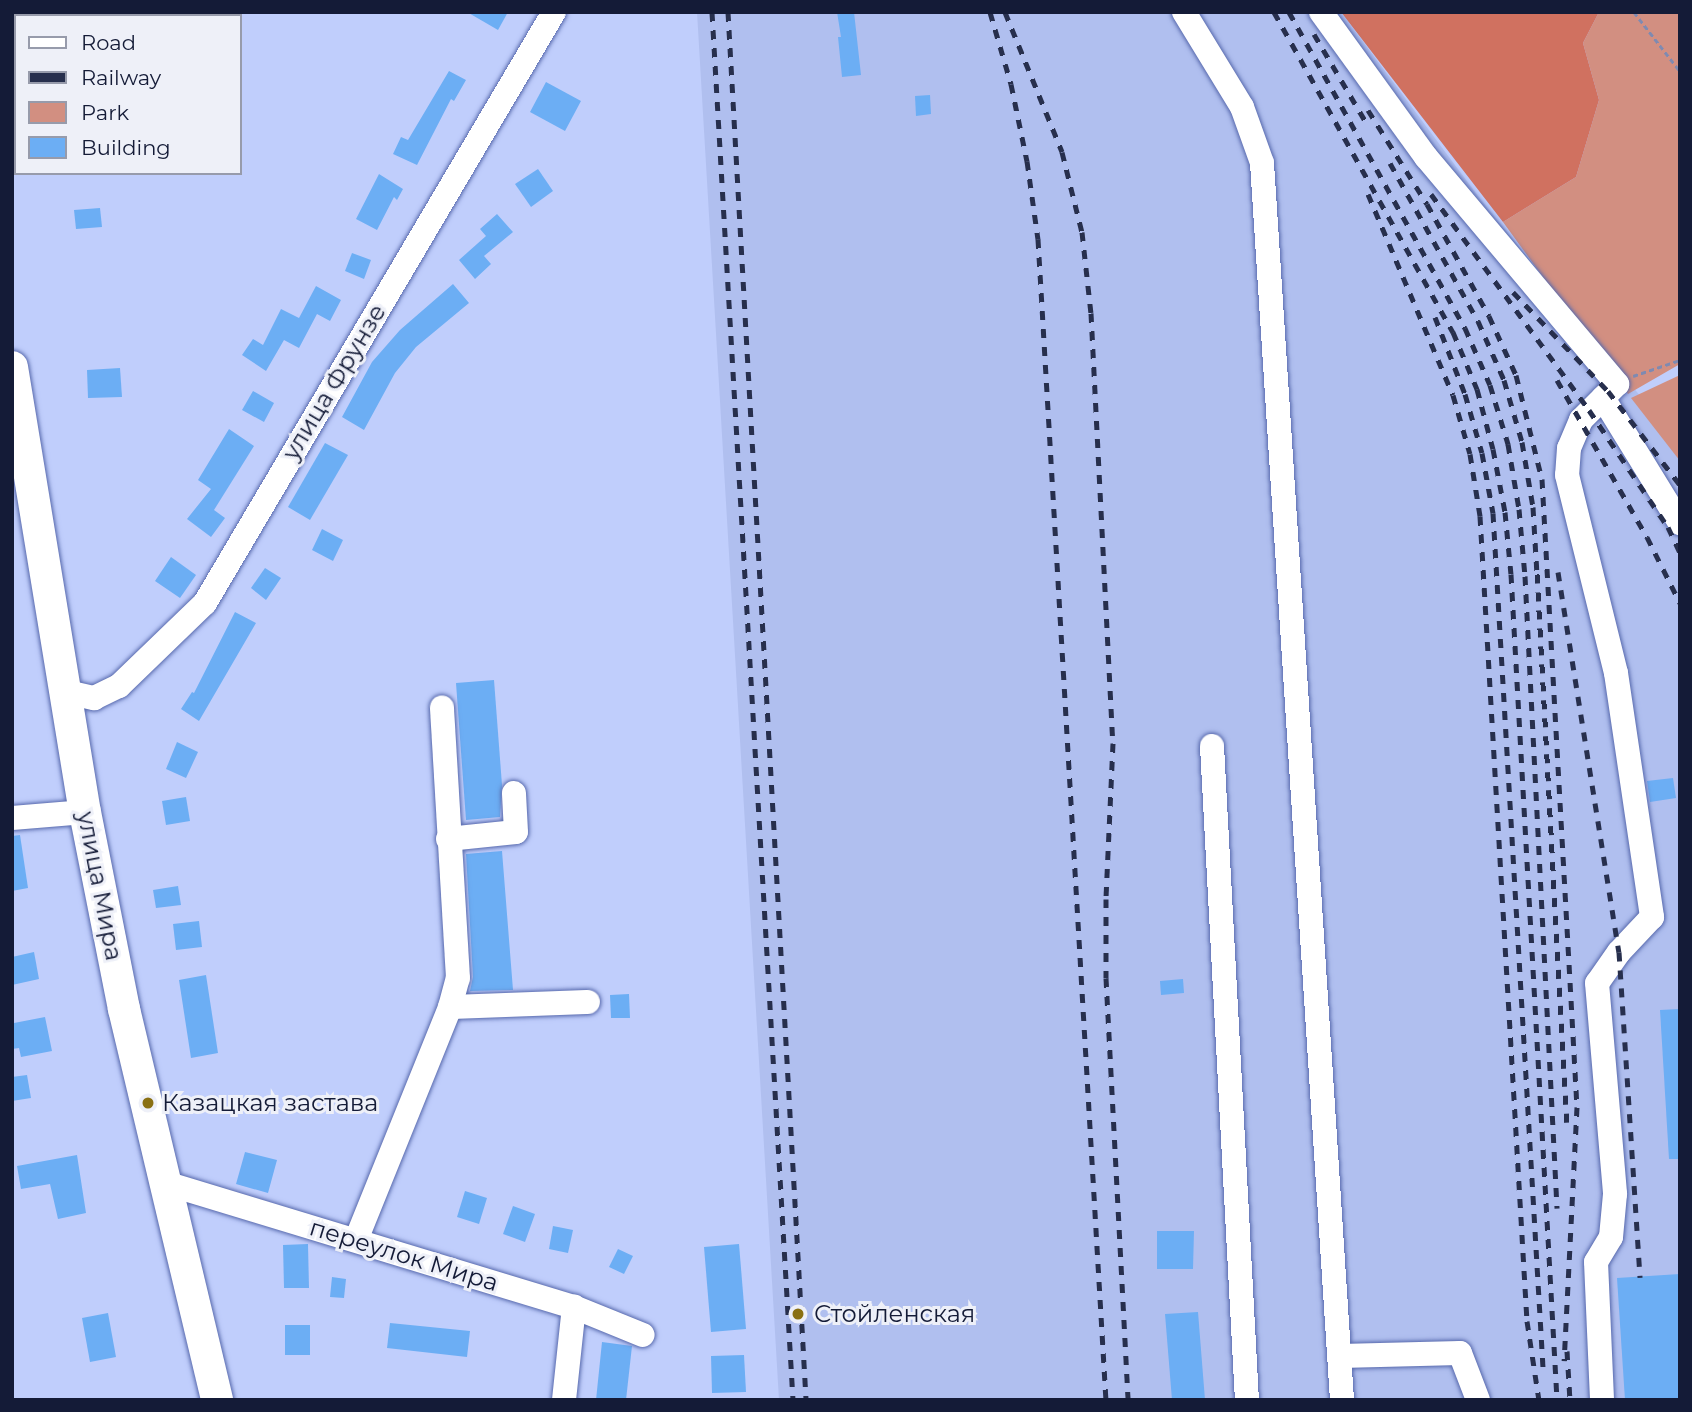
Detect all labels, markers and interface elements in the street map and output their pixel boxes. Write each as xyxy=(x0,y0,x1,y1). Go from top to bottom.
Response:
legend xyxy=(14,14,242,175)
text: Road xyxy=(81,30,136,55)
text: Railway xyxy=(81,65,161,90)
text: Park xyxy=(81,100,129,125)
text: Building xyxy=(81,135,171,160)
street label: улица Фрунзе xyxy=(276,299,392,465)
street label: улица Мира xyxy=(71,809,129,963)
place label: Казацкая застава xyxy=(162,1089,378,1117)
marker: Казацкая застава xyxy=(140,1095,156,1111)
street label: переулок Мира xyxy=(306,1213,502,1297)
place label: Стойленская xyxy=(814,1300,975,1328)
marker: Стойленская xyxy=(788,1304,808,1324)

